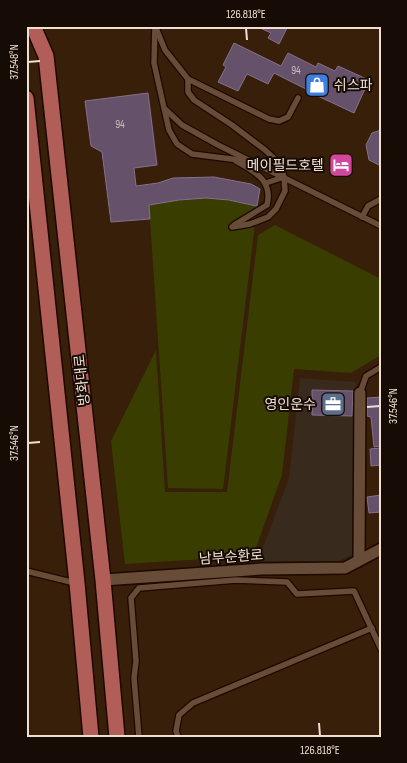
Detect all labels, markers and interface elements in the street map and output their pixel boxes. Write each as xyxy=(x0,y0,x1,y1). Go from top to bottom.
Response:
text: 126.818°E xyxy=(226,7,266,22)
text: 37.548°N xyxy=(7,44,22,80)
house number: 94 xyxy=(291,64,301,77)
shop icon: 쉬스파 xyxy=(304,72,330,98)
place label: 쉬스파 xyxy=(334,77,373,94)
house number: 94 xyxy=(115,118,125,131)
hotel icon: 메이필드호텔 xyxy=(328,152,354,178)
place label: 메이필드호텔 xyxy=(247,157,324,174)
street label: 방화대로 xyxy=(71,353,93,407)
text: 37.546°N xyxy=(386,388,401,424)
office icon: 영인운수 xyxy=(320,391,346,417)
place label: 영인운수 xyxy=(264,396,316,413)
text: 37.546°N xyxy=(7,425,22,461)
street label: 남부순환로 xyxy=(198,546,264,568)
text: 126.818°E xyxy=(300,743,340,758)

